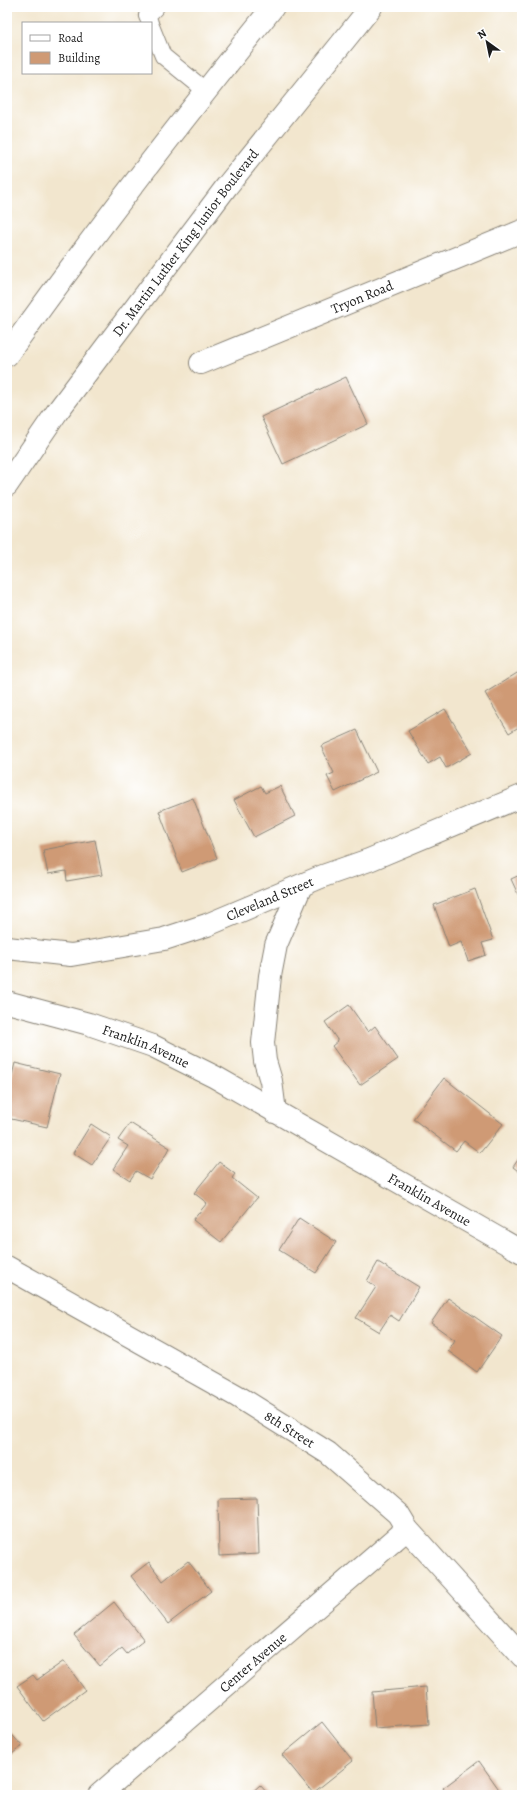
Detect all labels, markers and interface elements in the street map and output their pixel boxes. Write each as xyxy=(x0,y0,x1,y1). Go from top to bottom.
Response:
legend xyxy=(22,22,152,74)
north arrow xyxy=(467,22,507,62)
text: N xyxy=(474,26,489,43)
text: Road xyxy=(58,30,84,46)
text: Building xyxy=(58,50,100,66)
street label: Dr. Martin Luther King Junior Boulevard xyxy=(108,144,263,340)
street label: Tryon Road xyxy=(328,275,396,318)
street label: Cleveland Street xyxy=(223,872,317,925)
street label: Franklin Avenue xyxy=(100,1020,193,1072)
street label: Franklin Avenue xyxy=(385,1168,475,1231)
street label: 8th Street xyxy=(261,1406,319,1452)
street label: Center Avenue xyxy=(215,1628,290,1697)

